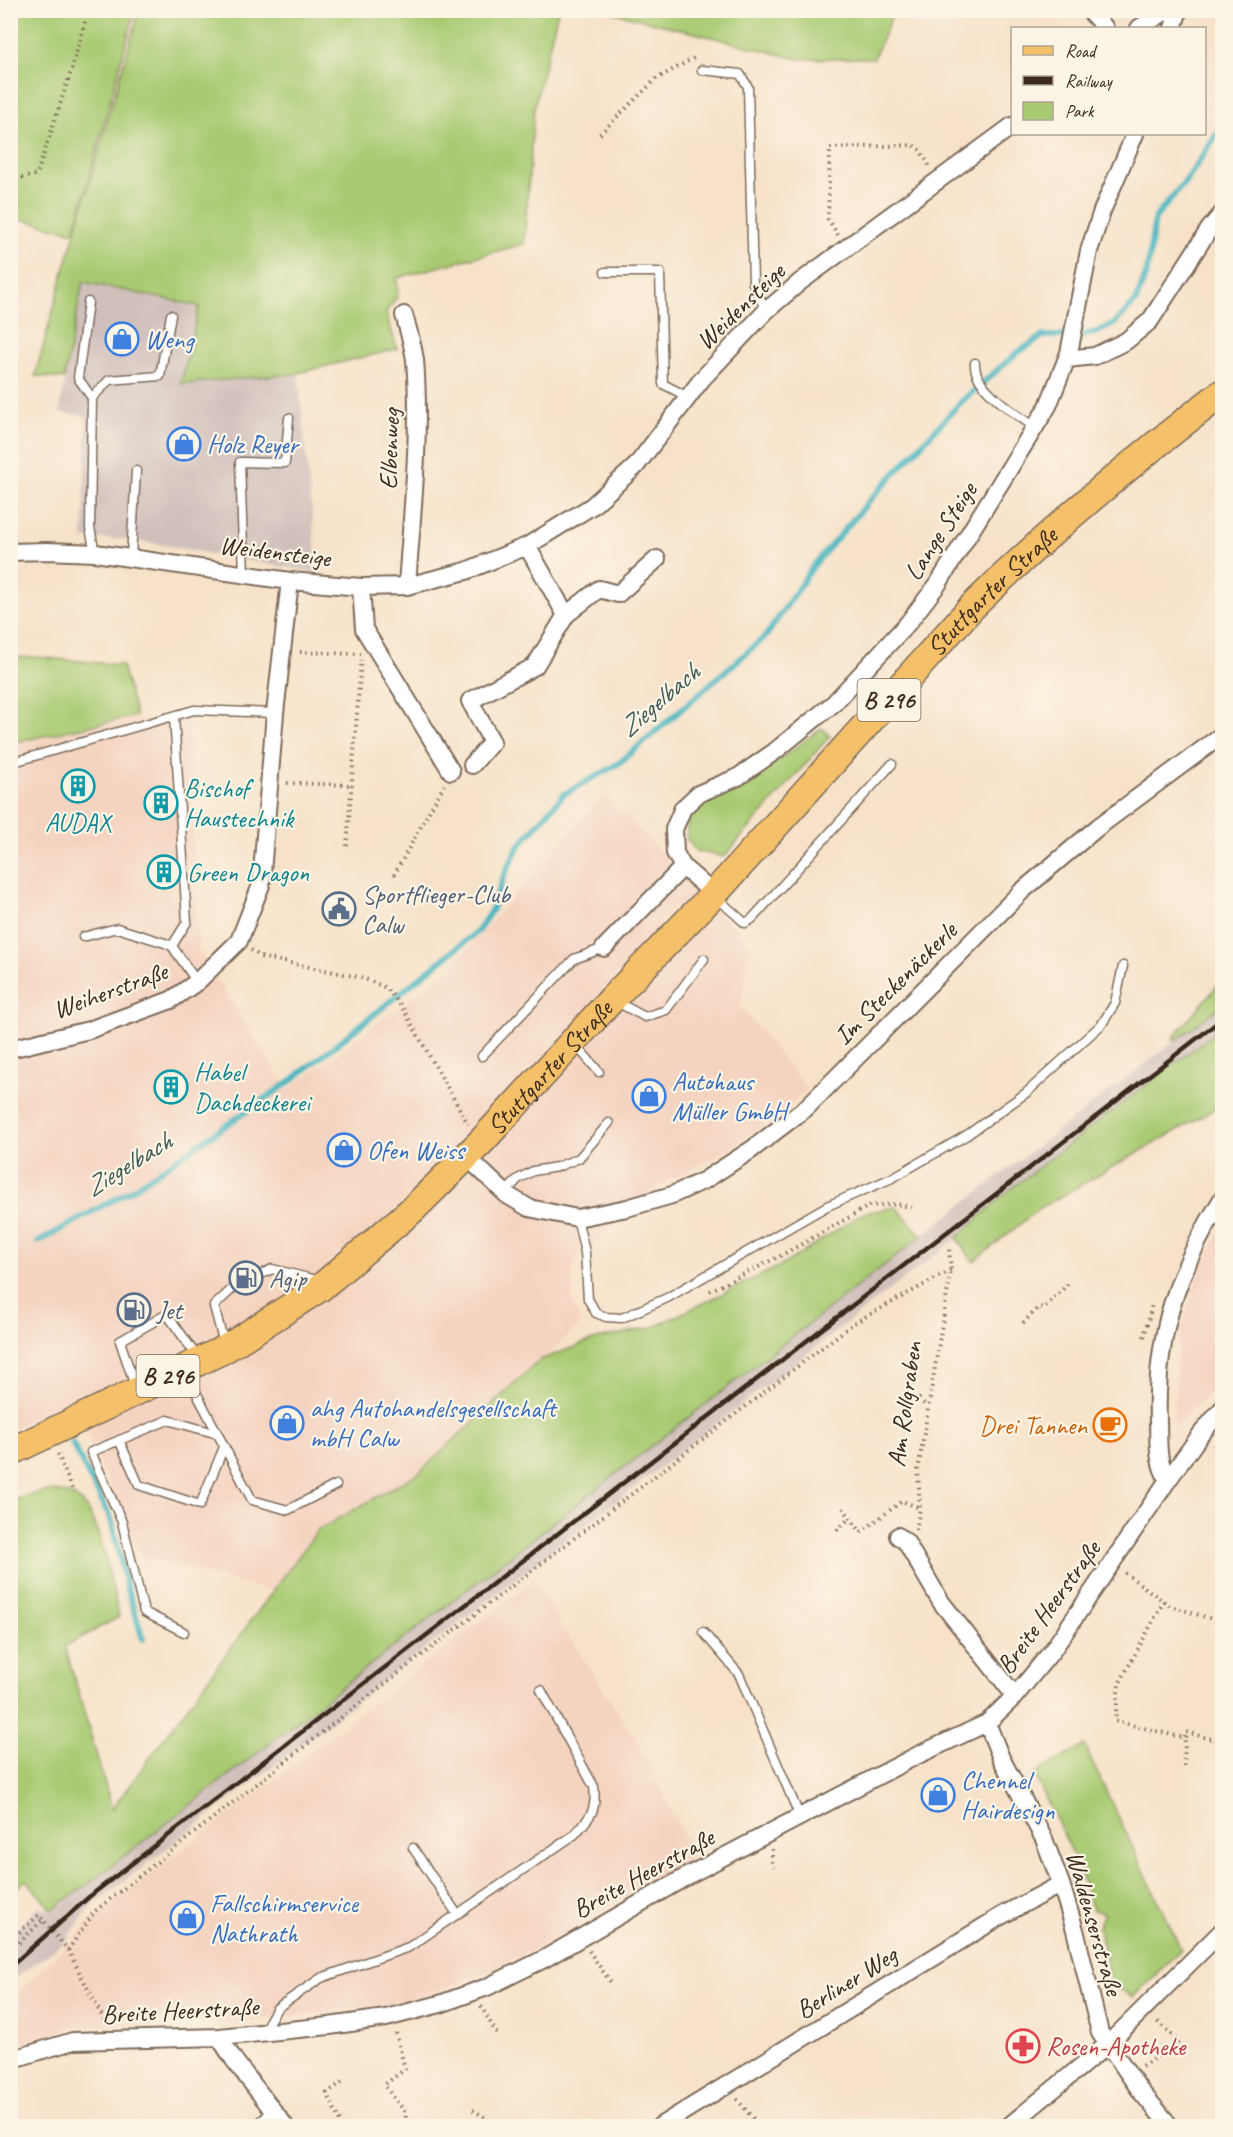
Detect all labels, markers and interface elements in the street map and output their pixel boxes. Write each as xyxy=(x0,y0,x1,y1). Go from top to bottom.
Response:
legend xyxy=(1011,27,1206,135)
text: Road xyxy=(1065,40,1098,62)
text: Railway xyxy=(1065,70,1113,92)
text: Park xyxy=(1065,100,1095,122)
street label: Weidensteige xyxy=(689,255,793,357)
shop icon: Weng xyxy=(104,321,140,357)
place label: Weng xyxy=(145,323,195,356)
street label: Elbenweg xyxy=(372,406,407,490)
shop icon: Holz Reyer xyxy=(166,426,202,462)
place label: Holz Reyer xyxy=(207,428,300,461)
street label: Lange Steige xyxy=(897,475,985,587)
street label: Stuttgarter Straße xyxy=(920,518,1066,663)
street label: Weidensteige xyxy=(218,528,334,575)
water label: Ziegelbach xyxy=(612,654,708,744)
road number: B 296 xyxy=(858,679,920,721)
building icon: AUDAX xyxy=(60,768,96,804)
place label: Bischof Haustechnik xyxy=(184,772,296,835)
building icon: Bischof Haustechnik xyxy=(143,785,179,821)
place label: AUDAX xyxy=(45,806,113,839)
building icon: Green Dragon xyxy=(146,854,182,890)
place label: Green Dragon xyxy=(187,856,309,889)
place label: Sportflieger-Club Calw xyxy=(362,878,512,941)
public building icon: Sportflieger-Club Calw xyxy=(321,891,357,927)
street label: Im Steckenäckerle xyxy=(827,914,965,1052)
street label: Weiherstraße xyxy=(49,954,174,1026)
street label: Stuttgarter Straße xyxy=(480,992,621,1142)
place label: Habel Dachdeckerei xyxy=(194,1056,313,1119)
place label: Autohaus Müller GmbH xyxy=(672,1065,791,1128)
building icon: Habel Dachdeckerei xyxy=(153,1069,189,1105)
shop icon: Autohaus Müller GmbH xyxy=(631,1078,667,1114)
water label: Ziegelbach xyxy=(78,1123,179,1204)
shop icon: Ofen Weiss xyxy=(326,1132,362,1168)
place label: Ofen Weiss xyxy=(367,1134,466,1167)
fuel station icon: Agip xyxy=(228,1260,264,1296)
place label: Agip xyxy=(269,1262,308,1295)
fuel station icon: Jet xyxy=(116,1292,152,1328)
place label: Jet xyxy=(155,1294,184,1327)
street label: Am Rollgraben xyxy=(879,1338,930,1469)
road number: B 296 xyxy=(136,1355,200,1397)
place label: ahg Autohandelsgesellschaft mbH Calw xyxy=(310,1392,558,1455)
shop icon: ahg Autohandelsgesellschaft mbH Calw xyxy=(269,1405,305,1441)
cafe icon: Drei Tannen xyxy=(1092,1407,1128,1443)
place label: Drei Tannen xyxy=(979,1409,1088,1442)
street label: Breite Heerstraße xyxy=(989,1532,1109,1680)
place label: Chennel Hairdesign xyxy=(961,1764,1055,1827)
shop icon: Chennel Hairdesign xyxy=(920,1777,956,1813)
street label: Breite Heerstraße xyxy=(567,1820,722,1926)
street label: Waldenserstraße xyxy=(1058,1847,1132,2002)
place label: Fallschirmservice Nathrath xyxy=(210,1887,359,1950)
shop icon: Fallschirmservice Nathrath xyxy=(169,1900,205,1936)
street label: Berliner Weg xyxy=(790,1938,904,2026)
street label: Breite Heerstraße xyxy=(101,1990,262,2031)
pharmacy icon: Rosen-Apotheke xyxy=(1005,2028,1041,2064)
place label: Rosen-Apotheke xyxy=(1046,2030,1187,2063)

